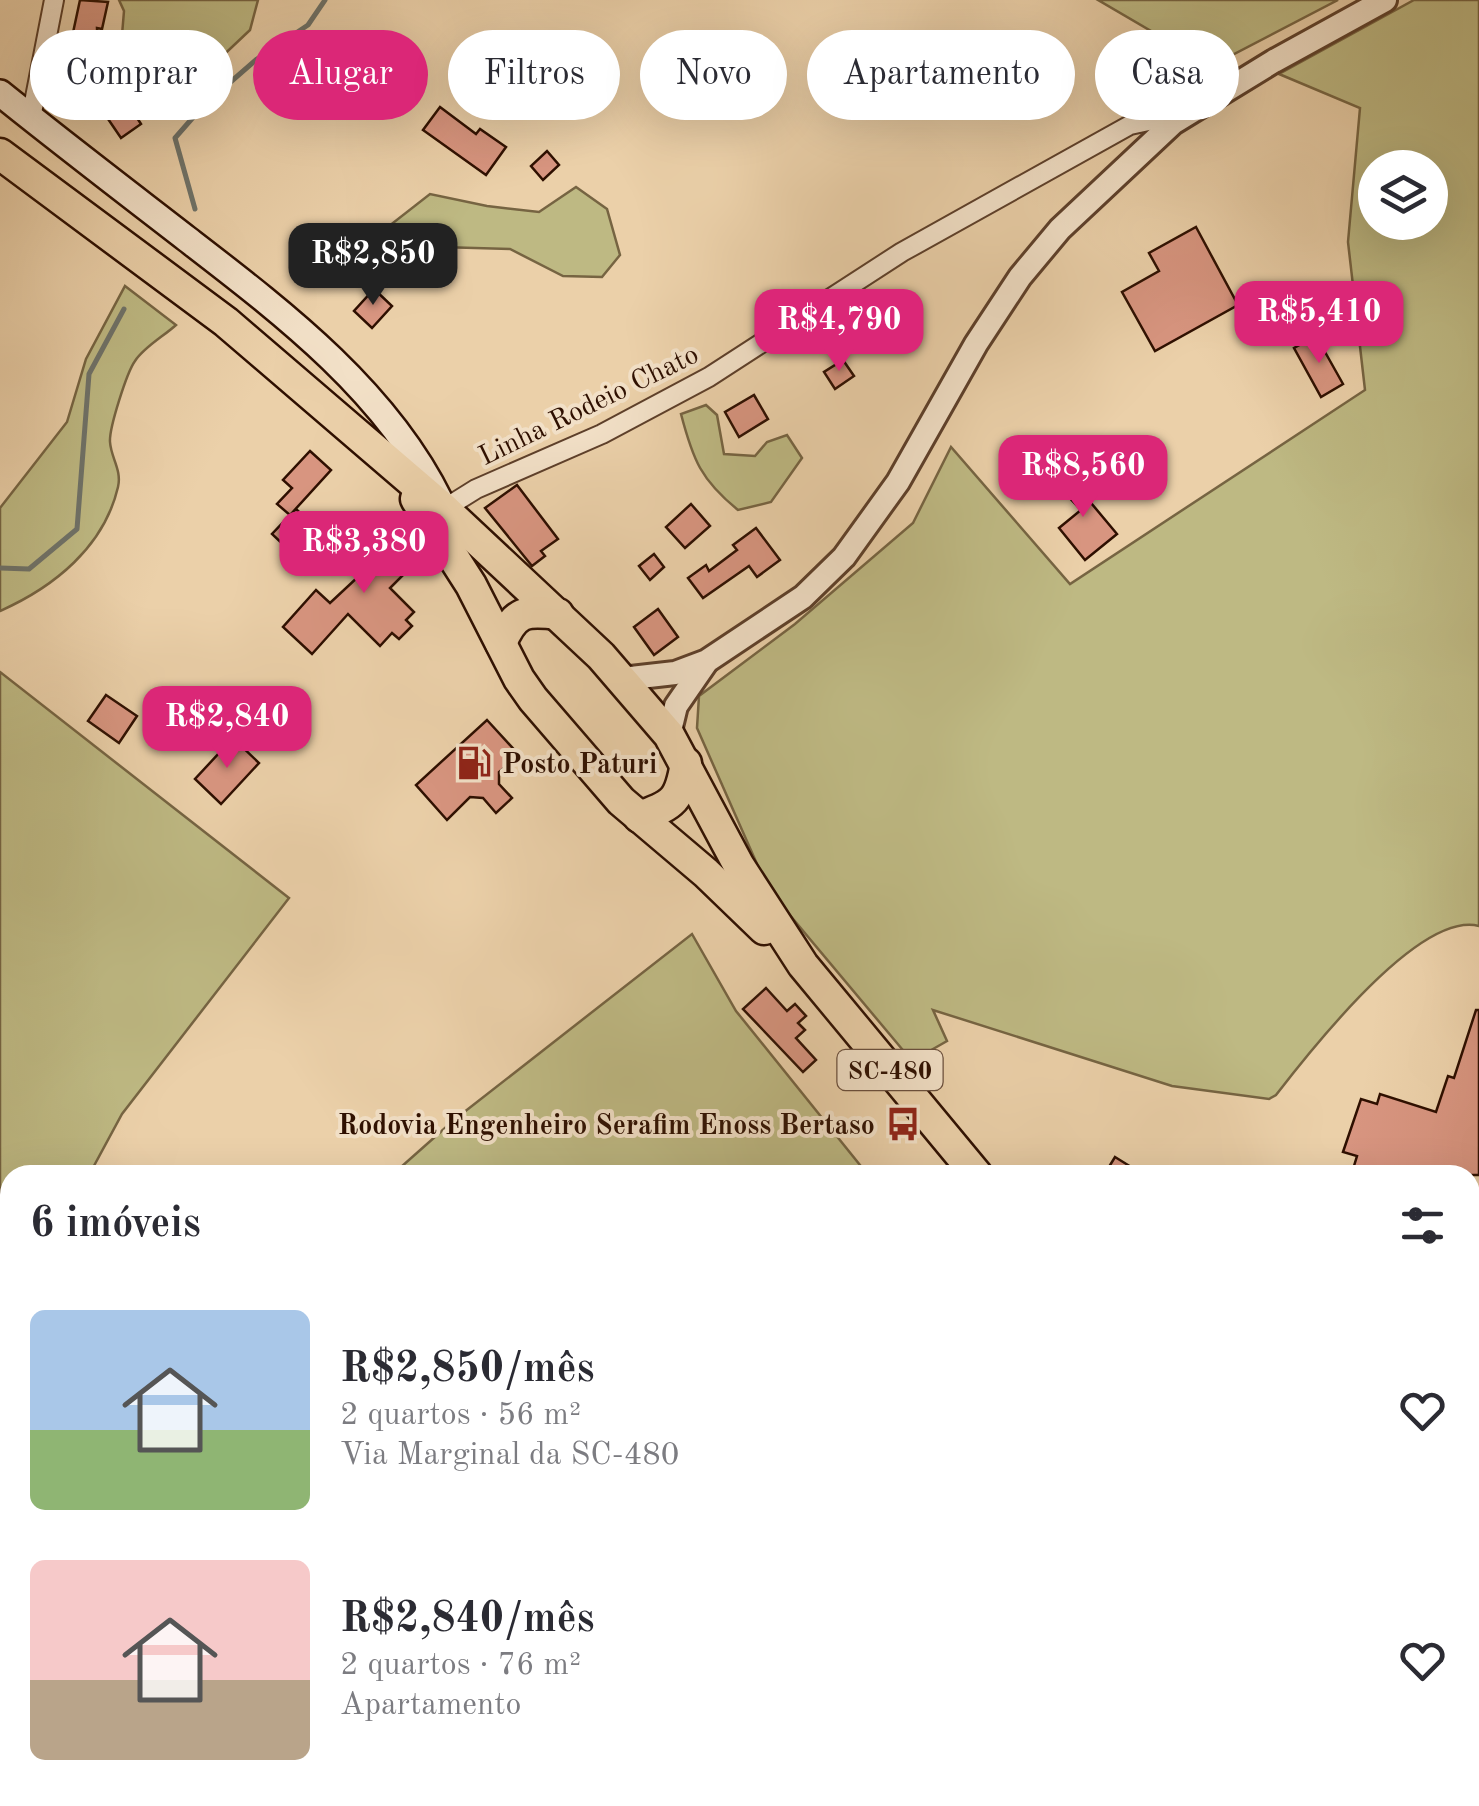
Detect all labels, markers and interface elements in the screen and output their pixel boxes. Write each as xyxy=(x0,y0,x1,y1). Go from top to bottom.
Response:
chip: Comprar xyxy=(30,30,233,120)
chip: Alugar xyxy=(253,30,428,120)
chip: Filtros xyxy=(448,30,620,120)
chip: Novo xyxy=(640,30,787,120)
chip: Apartamento xyxy=(807,30,1075,120)
chip: Casa xyxy=(1095,30,1239,120)
map controls xyxy=(1358,150,1448,240)
button: layers xyxy=(1358,150,1448,240)
pin: R$2,850 xyxy=(281,223,465,308)
text: R$2,850 xyxy=(310,239,436,271)
pin: R$5,410 xyxy=(1227,281,1411,366)
pin: R$4,790 xyxy=(747,289,931,374)
text: R$5,410 xyxy=(1256,297,1382,329)
text: R$4,790 xyxy=(776,305,902,337)
street label: Linha Rodeio Chato xyxy=(475,341,704,472)
pin: R$8,560 xyxy=(991,435,1175,520)
text: R$8,560 xyxy=(1020,451,1146,483)
pin: R$3,380 xyxy=(272,511,456,596)
text: R$3,380 xyxy=(301,527,427,559)
pin: R$2,840 xyxy=(135,686,319,771)
text: R$2,840 xyxy=(164,702,290,734)
fuel station icon: Posto Paturi xyxy=(455,744,493,782)
place label: Posto Paturi xyxy=(502,752,657,780)
road number: SC-480 xyxy=(838,1050,942,1090)
bus stop icon: Rodovia Engenheiro Serafim Enoss Bertaso xyxy=(884,1105,922,1143)
place label: Rodovia Engenheiro Serafim Enoss Bertaso xyxy=(338,1113,875,1141)
icon: filters xyxy=(1395,1198,1450,1253)
text: 6 imóveis xyxy=(30,1204,201,1246)
text: R$2,850/mês xyxy=(340,1349,595,1391)
icon: home xyxy=(110,1350,230,1470)
icon: heart xyxy=(1395,1383,1450,1438)
text: 2 quartos · 56 m² xyxy=(340,1400,581,1432)
text: Via Marginal da SC-480 xyxy=(340,1440,679,1472)
text: R$2,840/mês xyxy=(340,1599,595,1641)
icon: home xyxy=(110,1600,230,1720)
icon: heart xyxy=(1395,1633,1450,1688)
text: 2 quartos · 76 m² xyxy=(340,1650,581,1682)
text: Apartamento xyxy=(340,1690,521,1722)

